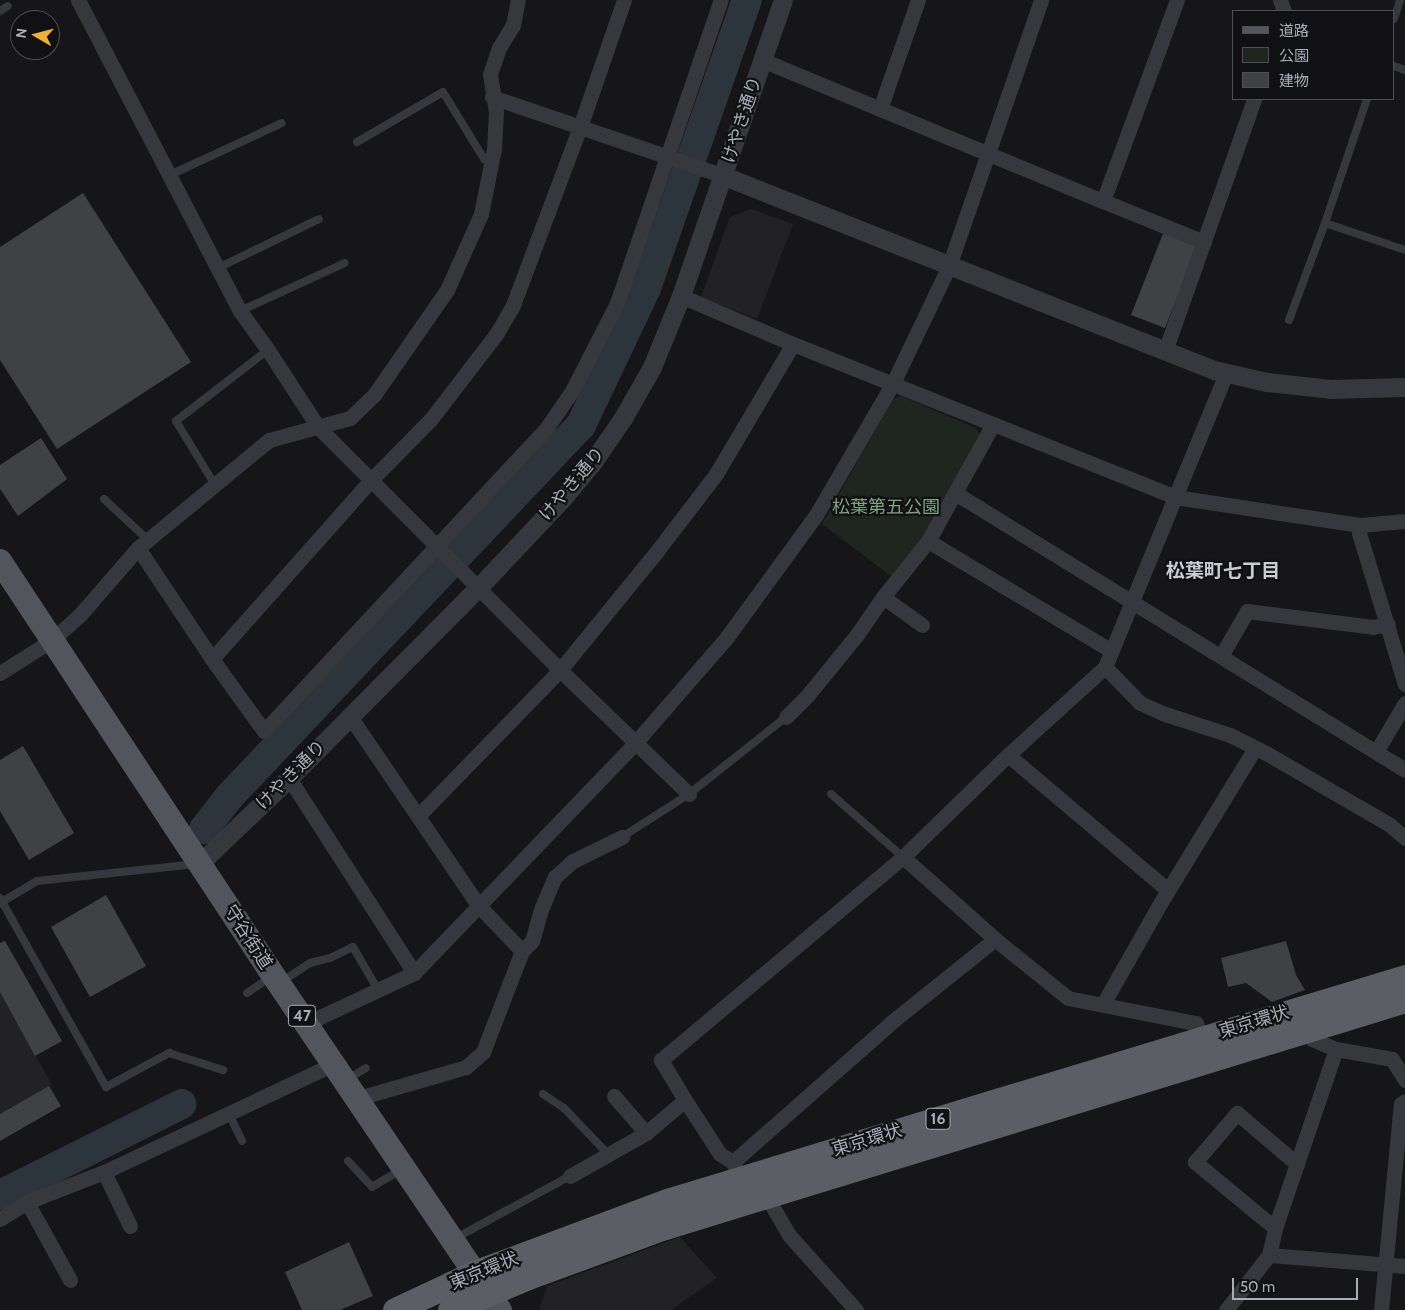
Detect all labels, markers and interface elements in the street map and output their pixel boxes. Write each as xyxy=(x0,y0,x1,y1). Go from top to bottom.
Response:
north arrow xyxy=(10,10,60,60)
legend xyxy=(1232,10,1395,100)
text: 道路 xyxy=(1279,22,1309,40)
text: N xyxy=(12,27,31,39)
text: 公園 xyxy=(1279,47,1309,65)
text: 建物 xyxy=(1279,72,1309,90)
street label: けやき通り xyxy=(718,74,766,166)
street label: けやき通り xyxy=(535,443,609,525)
park label: 松葉第五公園 xyxy=(832,496,940,518)
district label: 松葉町七丁目 xyxy=(1166,560,1280,582)
street label: けやき通り xyxy=(252,736,330,814)
street label: 守谷街道 xyxy=(219,901,277,973)
street label: 東京環状 xyxy=(1216,1001,1292,1043)
road number: 47 xyxy=(287,1002,317,1030)
road number: 16 xyxy=(926,1106,950,1132)
street label: 東京環状 xyxy=(829,1119,905,1161)
street label: 東京環状 xyxy=(447,1248,521,1294)
scale bar xyxy=(1235,1268,1361,1300)
text: 50 m xyxy=(1240,1278,1275,1296)

